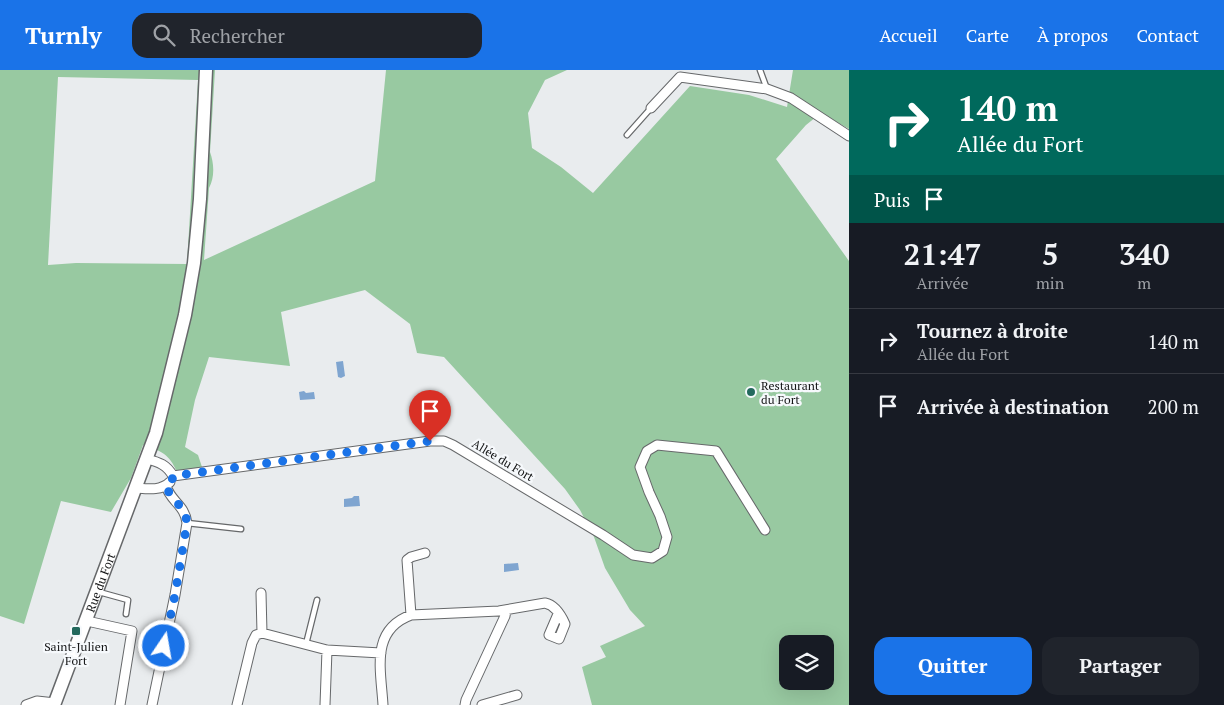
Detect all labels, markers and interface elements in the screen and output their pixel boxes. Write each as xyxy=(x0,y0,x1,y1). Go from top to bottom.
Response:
search box xyxy=(132,13,482,58)
text: Turnly xyxy=(25,19,102,51)
icon: search xyxy=(150,21,178,49)
text: Rechercher xyxy=(190,23,285,48)
text: Accueil xyxy=(879,23,938,47)
text: Carte xyxy=(966,23,1009,47)
text: À propos xyxy=(1037,23,1108,47)
text: Contact xyxy=(1136,23,1199,47)
text: 140 m xyxy=(957,85,1058,131)
icon: right xyxy=(874,90,939,155)
text: Allée du Fort xyxy=(957,129,1084,158)
icon: arrive xyxy=(920,185,948,213)
text: Puis xyxy=(874,187,910,212)
text: 21:47 xyxy=(903,234,982,274)
text: 5 xyxy=(1042,234,1059,274)
text: 340 xyxy=(1119,234,1170,274)
text: Arrivée xyxy=(917,272,968,294)
text: min xyxy=(1036,272,1064,294)
text: m xyxy=(1137,272,1151,294)
text: Tournez à droite xyxy=(917,318,1068,343)
icon: right xyxy=(874,327,902,355)
text: 140 m xyxy=(1148,329,1199,354)
text: Allée du Fort xyxy=(917,343,1009,365)
place label: Restaurant du Fort xyxy=(761,378,820,407)
marker: Restaurant du Fort xyxy=(745,386,757,398)
pin xyxy=(409,390,451,441)
icon: arrive xyxy=(874,392,902,420)
text: Arrivée à destination xyxy=(917,394,1109,419)
text: 200 m xyxy=(1148,394,1199,419)
icon: arrive xyxy=(416,397,444,425)
street label: Allée du Fort xyxy=(470,436,537,485)
street label: Rue du Fort xyxy=(82,550,118,614)
position arrow xyxy=(137,619,189,671)
marker: Saint-Julien Fort xyxy=(70,625,82,637)
map controls xyxy=(779,635,834,690)
button: layers xyxy=(779,635,834,690)
button: Quitter xyxy=(874,637,1032,695)
button: Partager xyxy=(1042,637,1199,695)
place label: Saint-Julien Fort xyxy=(44,639,108,668)

